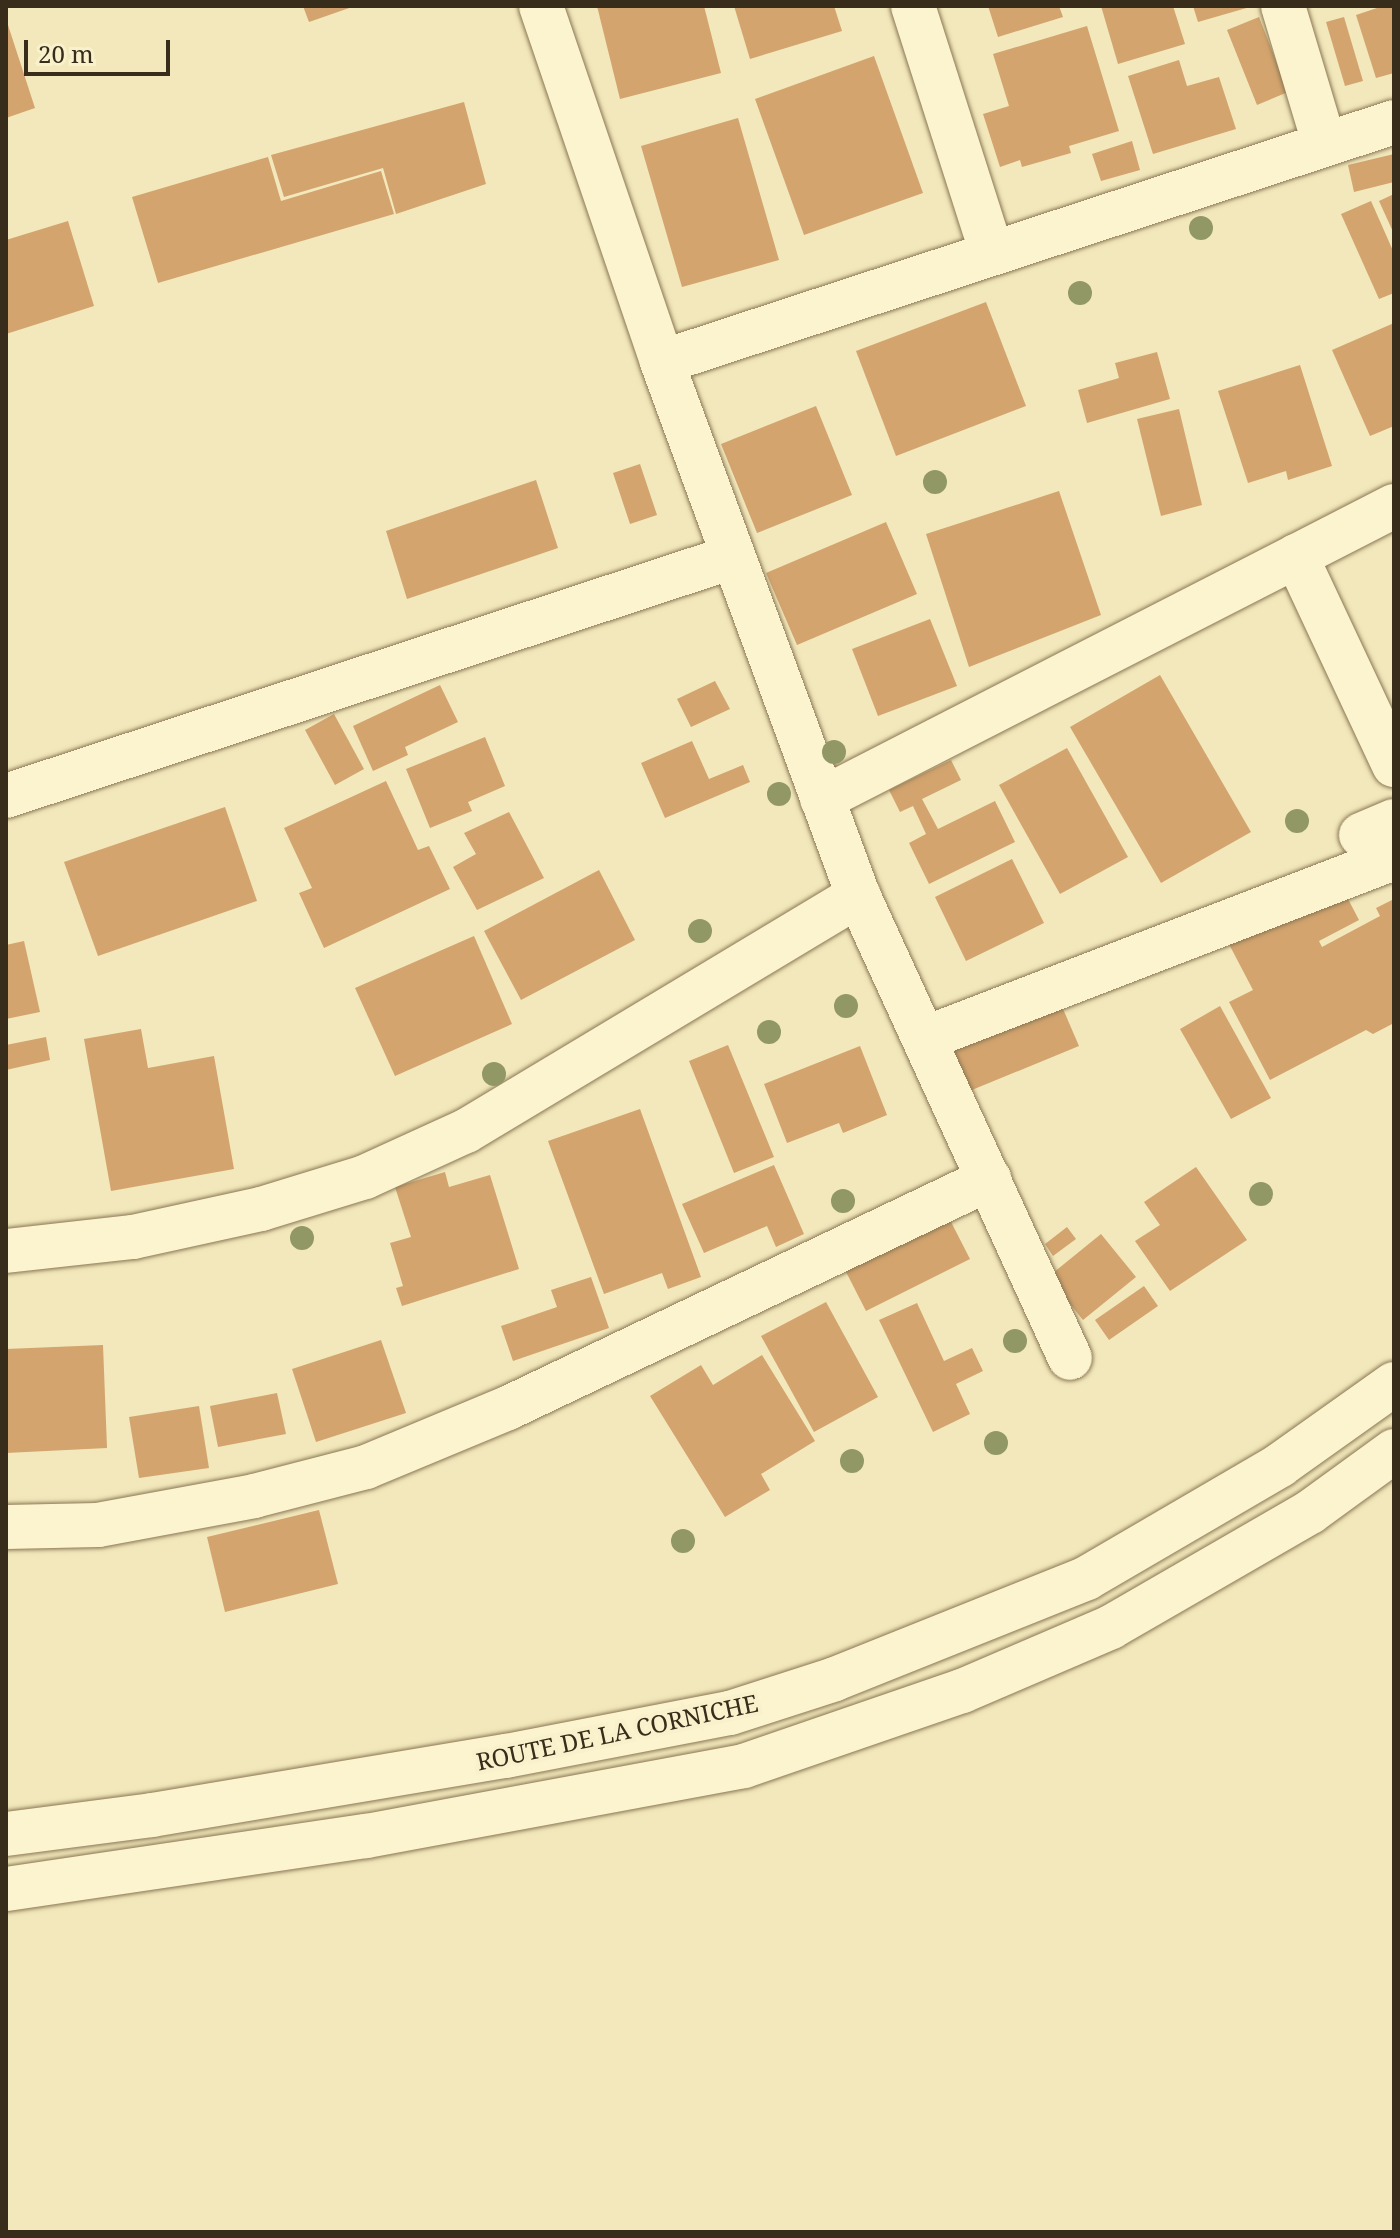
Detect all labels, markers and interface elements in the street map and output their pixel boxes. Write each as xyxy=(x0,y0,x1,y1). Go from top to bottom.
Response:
scale bar xyxy=(28,24,174,74)
text: 20 m xyxy=(38,37,94,70)
street label: ROUTE DE LA CORNICHE xyxy=(474,1688,760,1776)

